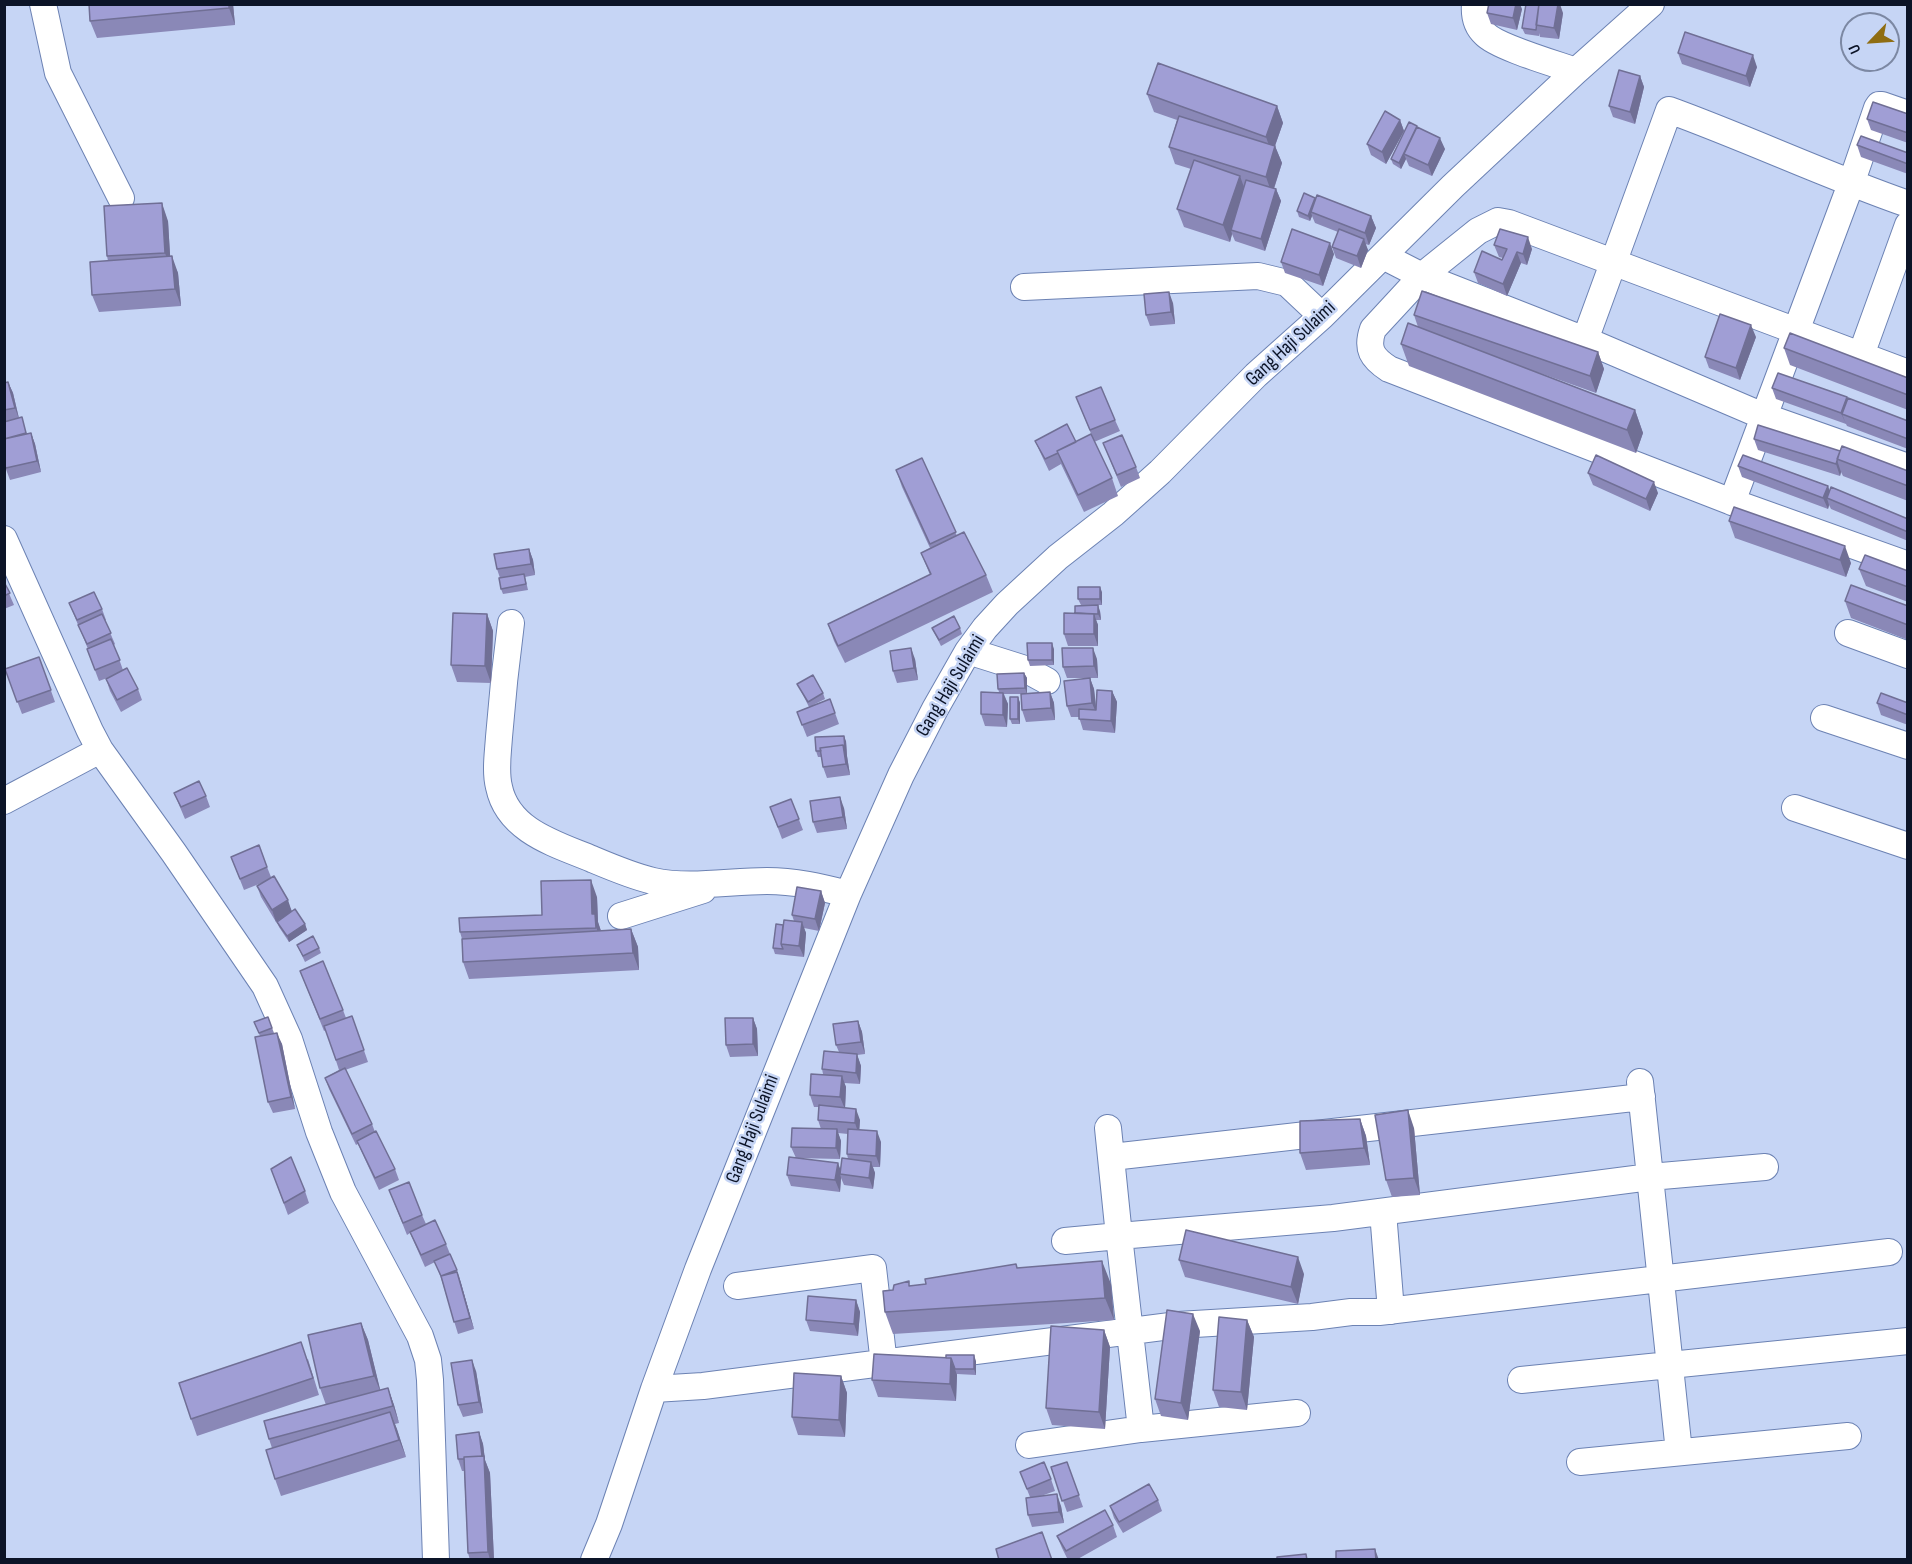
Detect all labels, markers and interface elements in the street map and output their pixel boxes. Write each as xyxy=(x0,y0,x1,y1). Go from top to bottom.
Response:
north arrow xyxy=(1840,12,1900,72)
text: U xyxy=(1845,41,1865,57)
street label: Gang Haji Sulaimi xyxy=(1241,296,1341,392)
street label: Gang Haji Sulaimi xyxy=(911,631,991,741)
street label: Gang Haji Sulaimi xyxy=(721,1071,785,1187)

